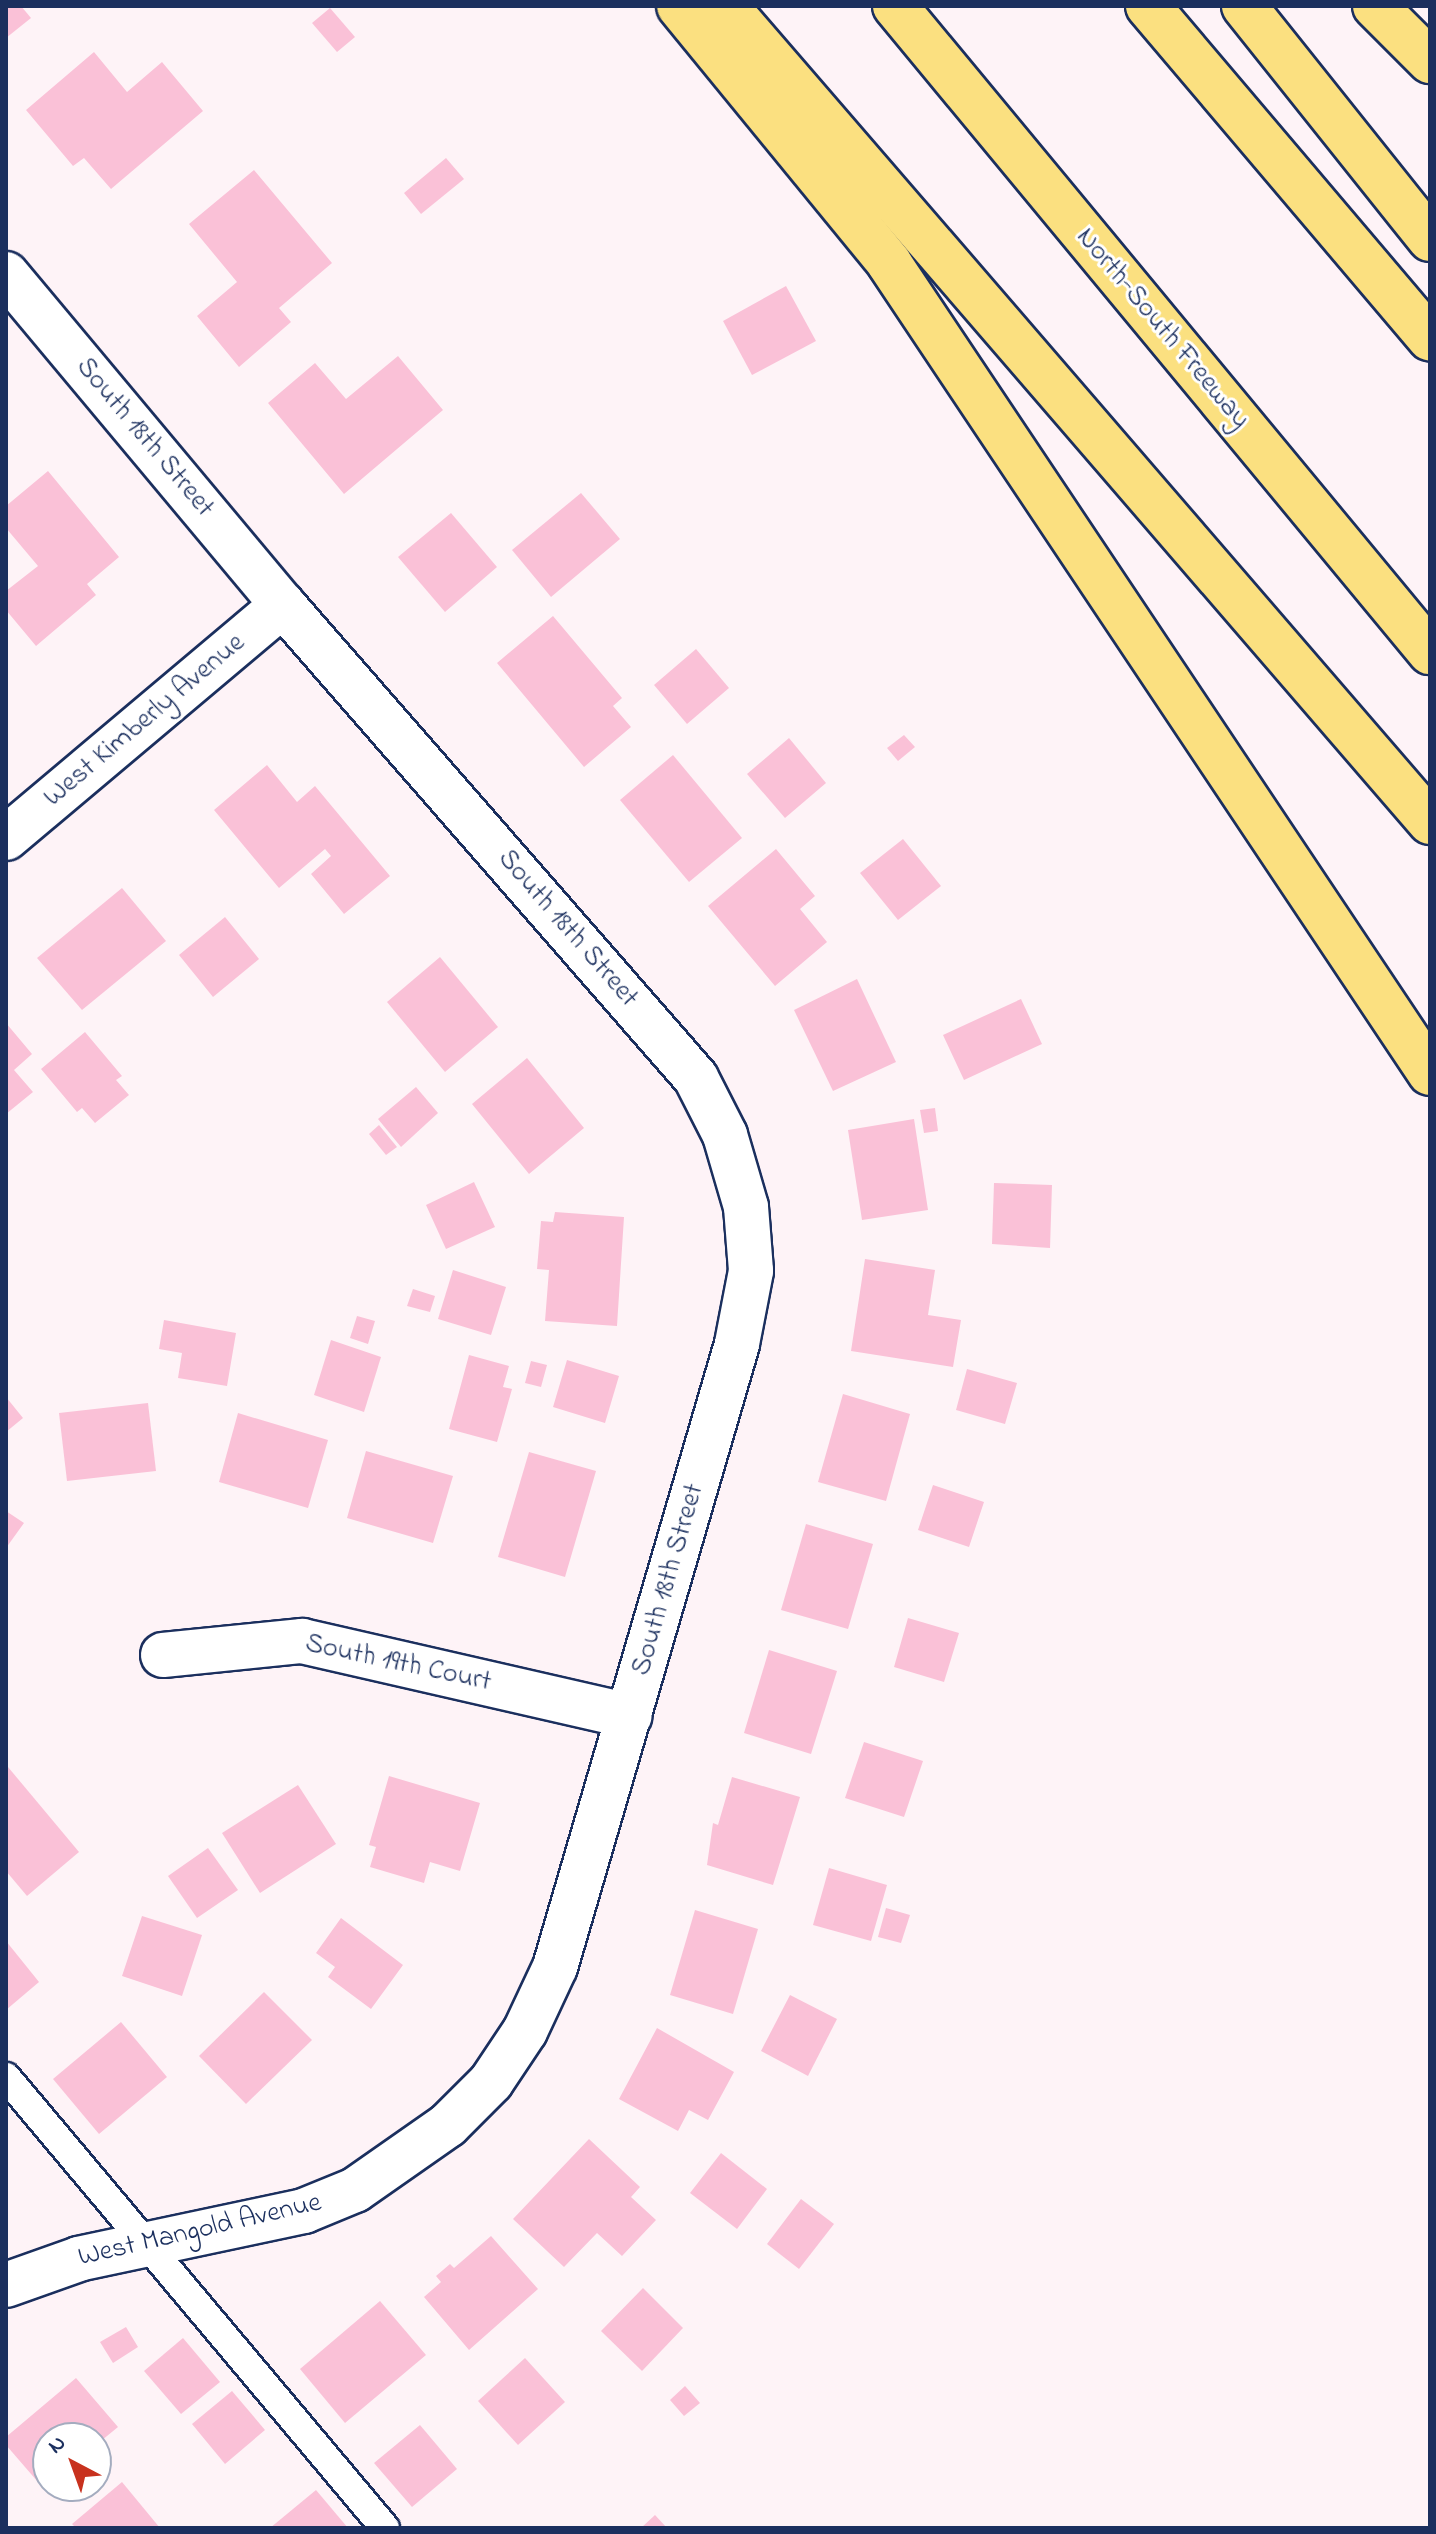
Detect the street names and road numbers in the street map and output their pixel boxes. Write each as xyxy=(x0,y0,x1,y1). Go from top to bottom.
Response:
street label: North-South Freeway xyxy=(1068,222,1256,436)
street label: South 18th Street xyxy=(68,351,220,525)
street label: West Kimberly Avenue xyxy=(38,627,252,815)
street label: South 18th Street xyxy=(489,843,645,1015)
street label: South 18th Street xyxy=(626,1480,712,1680)
street label: South 19th Court xyxy=(302,1628,494,1700)
street label: West Mangold Avenue xyxy=(75,2187,325,2275)

